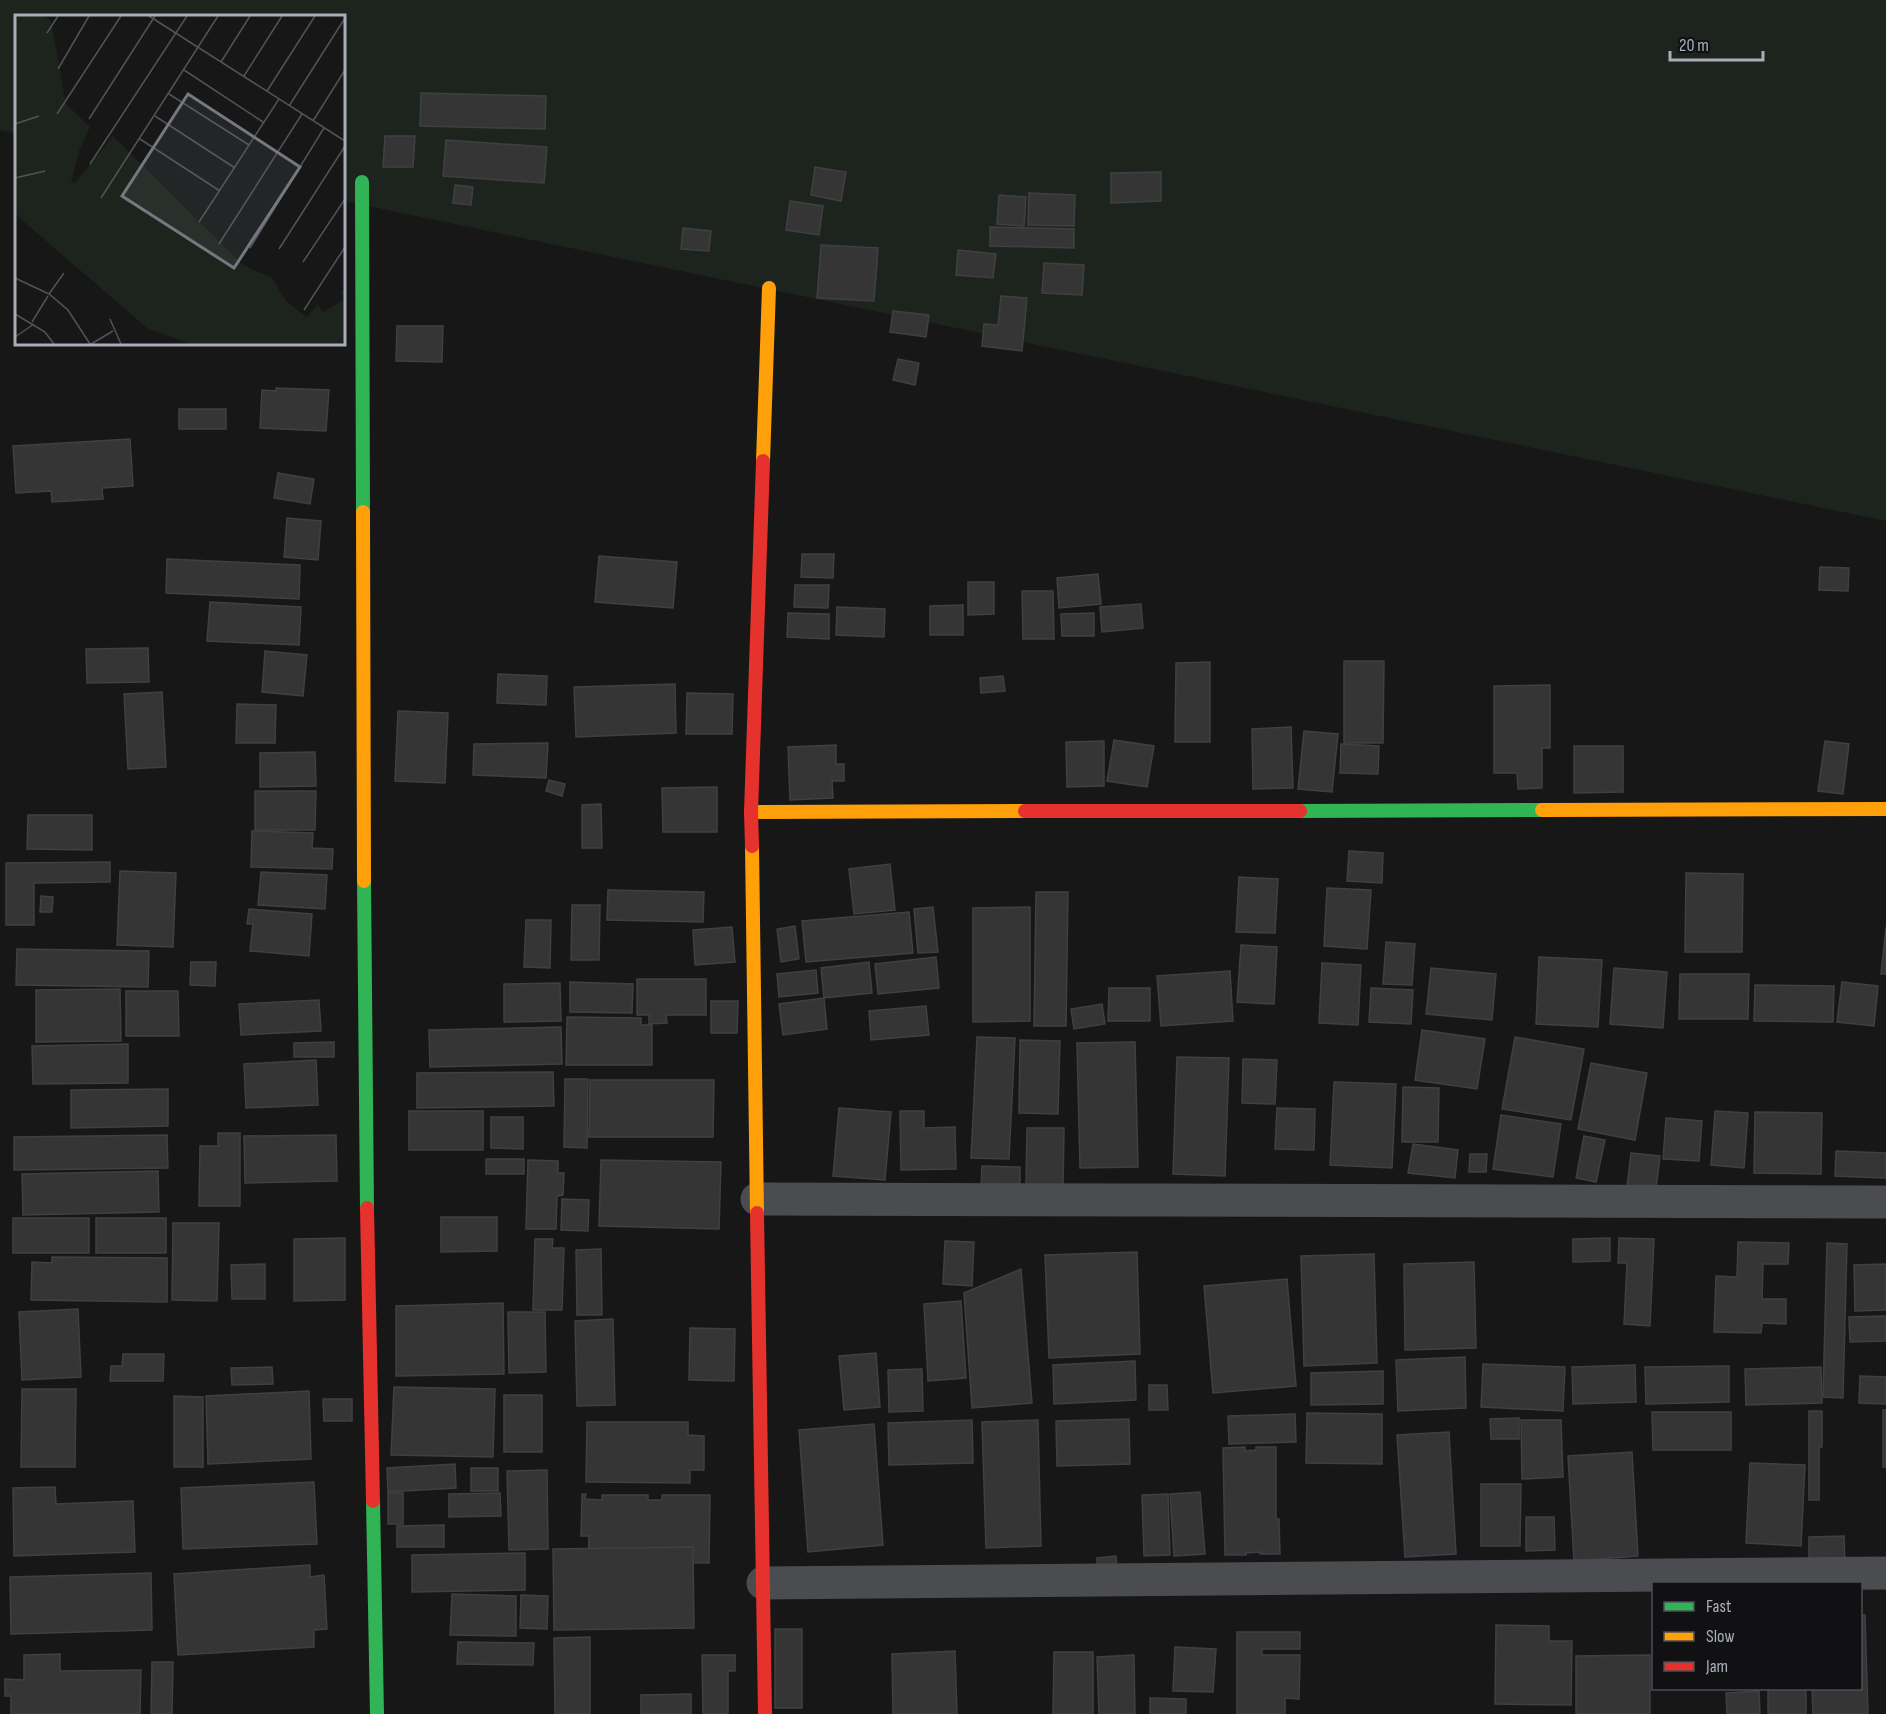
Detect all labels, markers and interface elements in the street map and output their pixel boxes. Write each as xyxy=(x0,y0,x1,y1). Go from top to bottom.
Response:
inset map xyxy=(15,15,345,345)
scale bar xyxy=(1670,24,1763,62)
text: 20 m xyxy=(1679,35,1709,56)
legend xyxy=(1652,1582,1862,1690)
text: Fast xyxy=(1706,1596,1732,1617)
text: Slow xyxy=(1706,1626,1735,1647)
text: Jam xyxy=(1705,1656,1728,1677)

